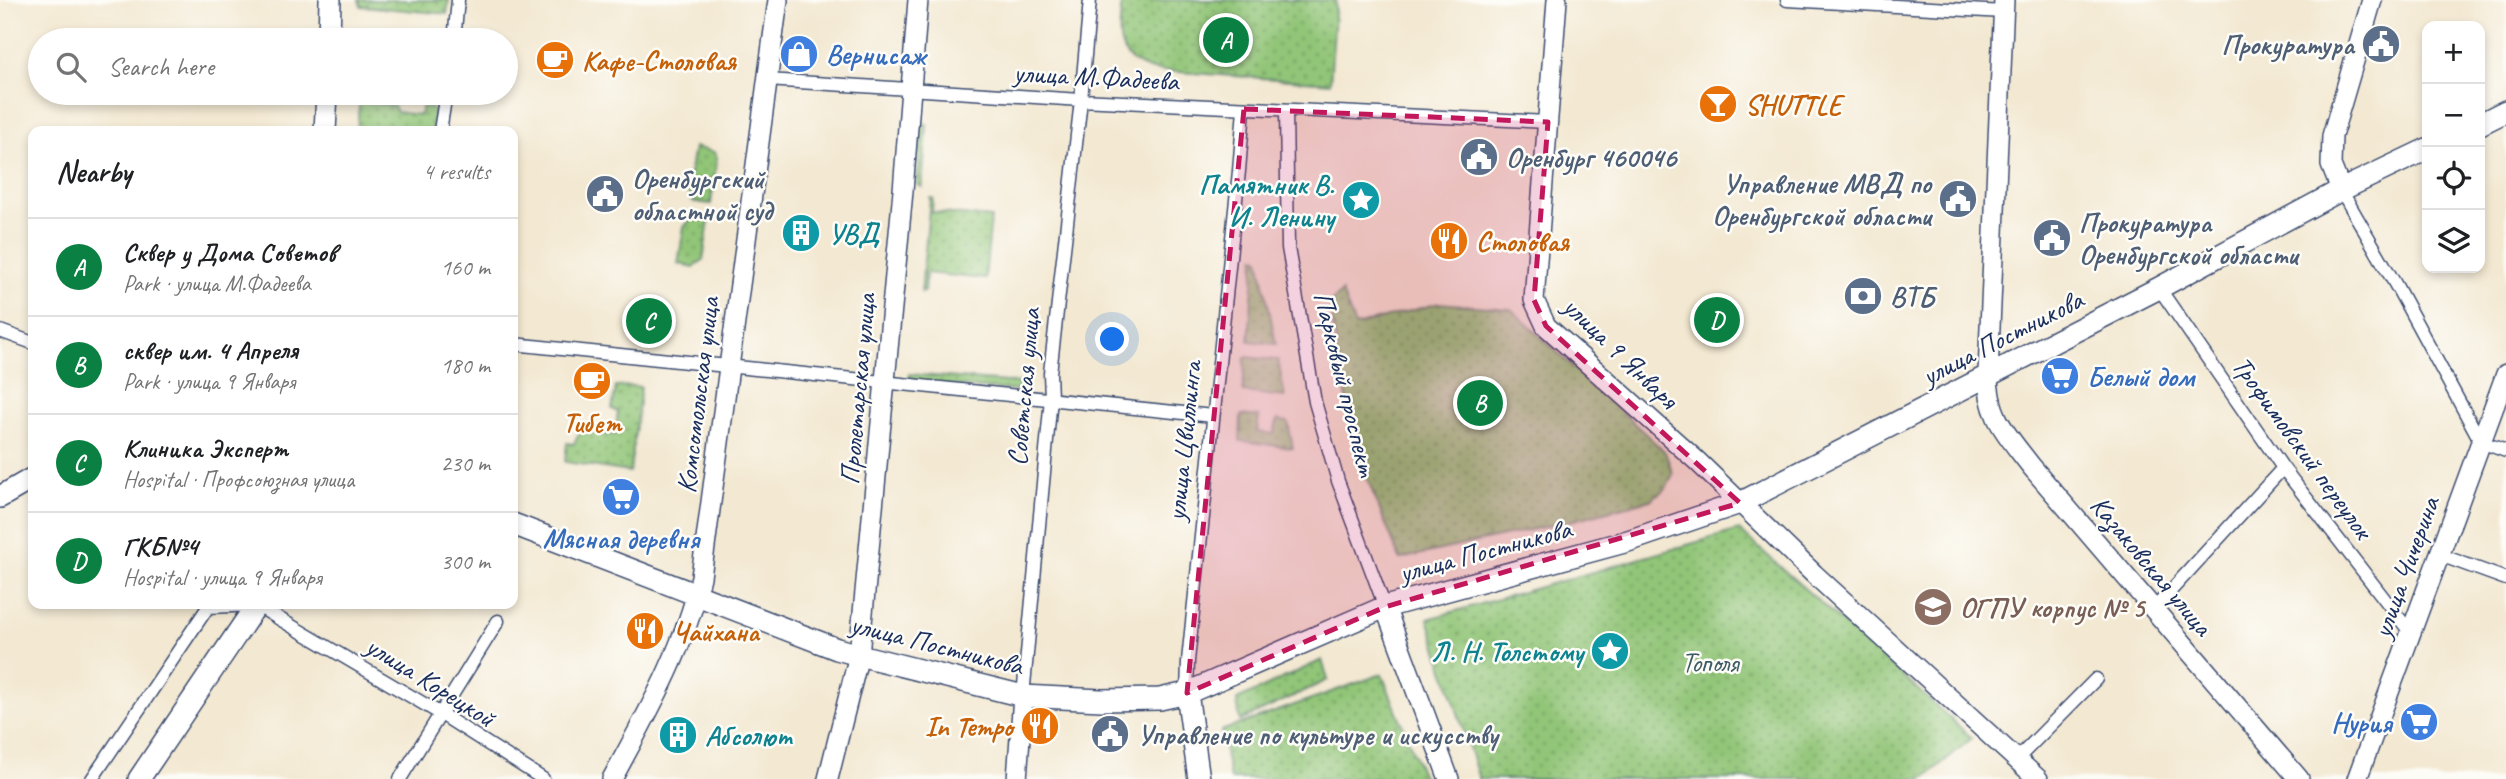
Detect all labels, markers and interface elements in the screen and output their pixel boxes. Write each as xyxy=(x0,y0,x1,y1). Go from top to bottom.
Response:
pin: A xyxy=(1203,14,1249,66)
map controls xyxy=(2422,21,2485,273)
button: + xyxy=(2422,21,2485,84)
public building icon: Прокуратура xyxy=(2360,23,2402,65)
place label: Прокуратура xyxy=(2222,27,2356,63)
search box xyxy=(28,28,518,105)
shop icon: Вернисаж xyxy=(778,33,820,75)
place label: Вернисаж xyxy=(826,37,928,72)
cafe icon: Кафе-Столовая xyxy=(534,39,576,81)
place label: Кафе-Столовая xyxy=(582,43,737,78)
icon: search xyxy=(52,48,90,86)
text: Search here xyxy=(108,50,214,83)
street label: улица М.Фадеева xyxy=(1011,55,1181,98)
bar icon: SHUTTLE xyxy=(1697,83,1739,125)
button: − xyxy=(2422,84,2485,147)
place label: SHUTTLE xyxy=(1745,87,1846,122)
public building icon: Оренбург 460046 xyxy=(1458,136,1500,178)
place label: Оренбург 460046 xyxy=(1506,140,1678,176)
button: locate xyxy=(2422,147,2485,210)
text: Nearby xyxy=(56,153,132,191)
text: 4 results xyxy=(423,157,490,186)
place label: Оренбургский областной суд xyxy=(632,161,775,228)
place label: Управление МВД по Оренбургской области xyxy=(1712,166,1933,234)
place label: Памятник В. И. Ленину xyxy=(1199,167,1337,234)
public building icon: Оренбургский областной суд xyxy=(584,173,626,215)
public building icon: Управление МВД по Оренбургской области xyxy=(1937,178,1979,220)
place icon: Памятник В. И. Ленину xyxy=(1340,179,1382,221)
place label: Прокуратура Оренбургской области xyxy=(2079,205,2300,273)
button: layers xyxy=(2422,210,2485,273)
building icon: УВД xyxy=(780,212,822,254)
place label: УВД xyxy=(828,216,880,251)
public building icon: Прокуратура Оренбургской области xyxy=(2031,217,2073,259)
restaurant icon: Столовая xyxy=(1428,220,1470,262)
place label: Столовая xyxy=(1476,224,1570,259)
text: Сквер у Дома Советов xyxy=(123,236,336,269)
text: A xyxy=(73,253,85,282)
text: 160 m xyxy=(441,253,490,282)
text: Park · улица М.Фадеева xyxy=(123,269,311,298)
bank icon: ВТБ xyxy=(1842,275,1884,317)
place label: ВТБ xyxy=(1890,279,1938,314)
street label: улица Постникова xyxy=(1914,281,2090,394)
street label: Парковый проспект xyxy=(1306,288,1386,482)
street label: улица 9 Января xyxy=(1554,288,1687,417)
street label: Пролетарская улица xyxy=(832,290,883,486)
street label: Комсомольская улица xyxy=(668,293,727,495)
pin: D xyxy=(1694,294,1740,346)
pin: C xyxy=(626,295,672,347)
street label: Советская улица xyxy=(999,305,1048,467)
your location xyxy=(1095,322,1129,356)
text: сквер им. 4 Апреля xyxy=(123,334,298,367)
street label: Трофимовский переулок xyxy=(2225,349,2382,548)
text: B xyxy=(73,351,85,380)
text: 180 m xyxy=(441,351,490,380)
supermarket icon: Белый дом xyxy=(2039,355,2081,397)
street label: улица Цвиллинга xyxy=(1158,357,1210,524)
place label: Белый дом xyxy=(2087,359,2197,394)
cafe icon: Тибет xyxy=(571,360,613,402)
text: Park · улица 9 Января xyxy=(123,367,295,396)
pin: B xyxy=(1457,377,1503,429)
place label: Тибет xyxy=(563,405,623,440)
text: Клиника Эксперт xyxy=(123,432,288,465)
text: C xyxy=(74,449,84,478)
text: 230 m xyxy=(441,449,490,478)
text: Hospital · Профсоюзная улица xyxy=(123,465,354,494)
supermarket icon: Мясная деревня xyxy=(600,476,642,518)
street label: Казаковская улица xyxy=(2082,488,2222,645)
street label: улица Чичерина xyxy=(2363,490,2448,644)
street label: улица Постникова xyxy=(1393,510,1577,591)
place label: Мясная деревня xyxy=(543,521,701,556)
text: ГКБ№4 xyxy=(123,530,198,563)
text: D xyxy=(72,547,86,576)
text: 300 m xyxy=(441,547,490,576)
text: Hospital · улица 9 Января xyxy=(123,563,322,592)
school or university icon: ОГПУ корпус № 5 xyxy=(1912,586,1954,628)
place label: ОГПУ корпус № 5 xyxy=(1960,590,2147,626)
street label: улица Постникова xyxy=(845,606,1028,683)
restaurant icon: Чайхана xyxy=(624,610,666,652)
place label: Чайхана xyxy=(672,614,761,649)
street label: улица Корецкой xyxy=(358,627,503,736)
place icon: Л. Н. Толстому xyxy=(1589,630,1631,672)
place label: Л. Н. Толстому xyxy=(1430,634,1586,669)
park label: Тополя xyxy=(1682,645,1741,680)
supermarket icon: Нурия xyxy=(2398,701,2440,743)
restaurant icon: In Tempo xyxy=(1019,705,1061,747)
place label: Нурия xyxy=(2331,705,2394,740)
place label: In Tempo xyxy=(925,709,1016,744)
public building icon: Управление по культуре и искусству xyxy=(1089,713,1131,755)
building icon: Абсолют xyxy=(657,714,699,756)
place label: Управление по культуре и искусству xyxy=(1137,717,1501,753)
place label: Абсолют xyxy=(705,718,793,753)

